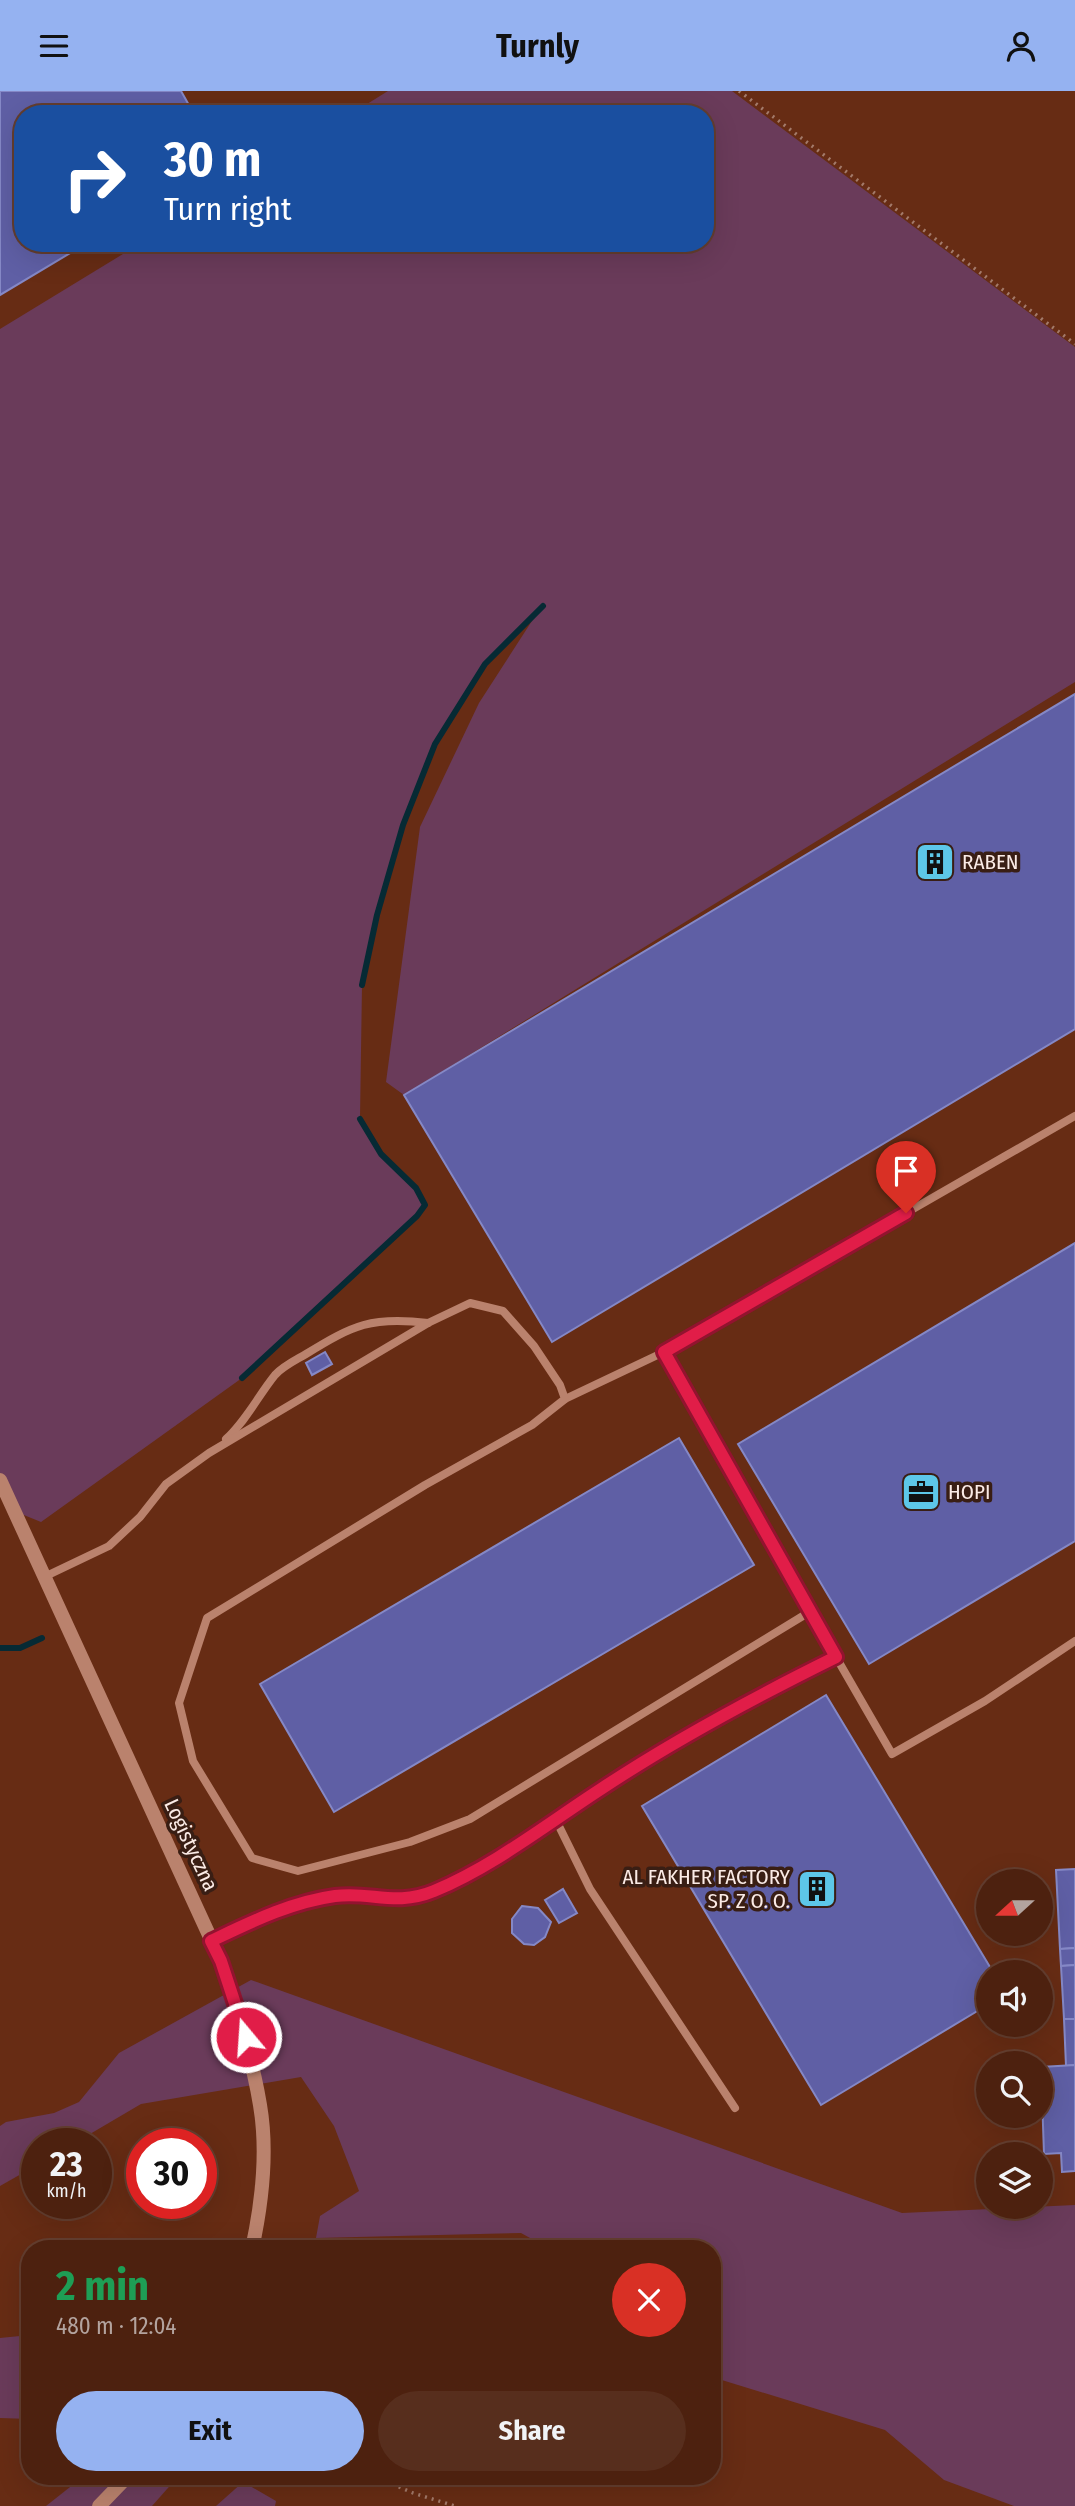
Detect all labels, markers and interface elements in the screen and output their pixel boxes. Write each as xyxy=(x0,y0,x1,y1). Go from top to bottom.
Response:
icon: menu xyxy=(35,27,73,65)
text: Turnly xyxy=(496,27,579,65)
icon: person xyxy=(1002,27,1040,65)
text: 30 m xyxy=(164,130,262,189)
icon: right xyxy=(49,133,140,224)
text: Turn right xyxy=(164,190,291,228)
building icon: RABEN xyxy=(914,841,956,883)
place label: RABEN xyxy=(962,849,1019,875)
pin xyxy=(876,1141,936,1213)
icon: arrive xyxy=(887,1152,925,1190)
office icon: HOPI xyxy=(900,1471,942,1513)
place label: HOPI xyxy=(948,1479,990,1505)
street label: Logistyczna xyxy=(158,1795,224,1895)
place label: AL FAKHER FACTORY SP. Z O. O. xyxy=(622,1864,791,1914)
building icon: AL FAKHER FACTORY SP. Z O. O. xyxy=(796,1868,838,1910)
north arrow xyxy=(976,1869,1054,1946)
map controls xyxy=(976,1869,1053,2219)
button: sound xyxy=(976,1960,1053,2037)
position arrow xyxy=(209,2000,283,2074)
button: search xyxy=(976,2051,1053,2128)
speed limit sign: 30 xyxy=(126,2128,217,2219)
button: layers xyxy=(976,2142,1053,2219)
text: 23 xyxy=(50,2143,83,2185)
text: km/h xyxy=(46,2180,87,2202)
text: 2 min xyxy=(56,2261,149,2311)
button: close xyxy=(612,2263,686,2337)
text: 480 m · 12:04 xyxy=(56,2312,177,2340)
button: Exit xyxy=(56,2391,364,2471)
button: Share xyxy=(378,2391,686,2471)

